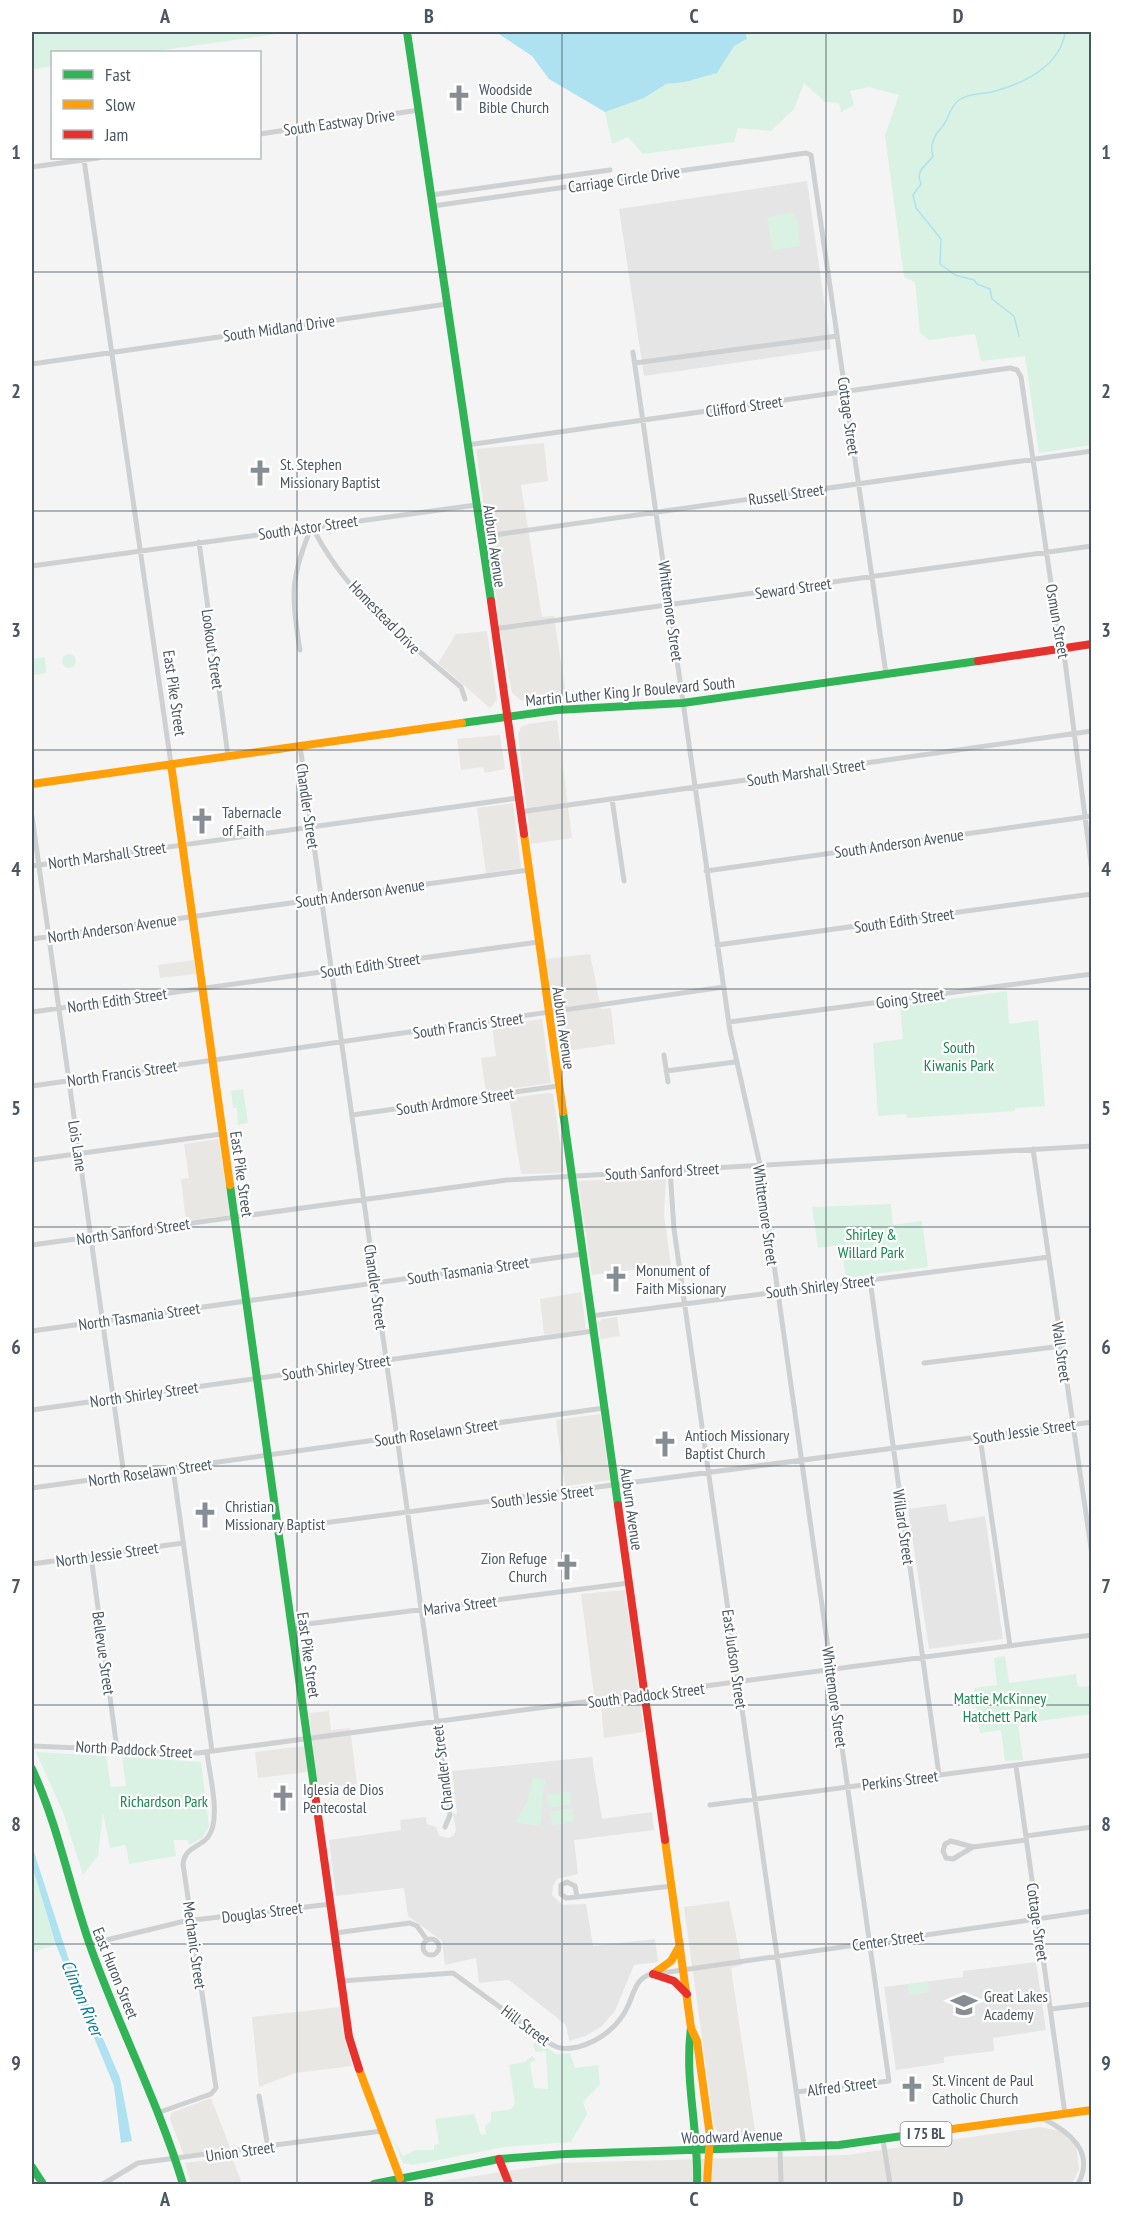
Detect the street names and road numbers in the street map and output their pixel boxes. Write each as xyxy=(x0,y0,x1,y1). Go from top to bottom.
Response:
street label: South Eastway Drive xyxy=(282,104,396,140)
street label: Carriage Circle Drive xyxy=(567,161,681,197)
street label: South Midland Drive xyxy=(222,310,336,346)
street label: Cottage Street xyxy=(834,375,864,457)
street label: Clifford Street xyxy=(704,391,784,421)
street label: Russell Street xyxy=(747,479,826,509)
street label: Auburn Avenue xyxy=(479,503,511,589)
street label: South Astor Street xyxy=(257,510,360,544)
street label: Whittemore Street xyxy=(654,559,688,663)
street label: Seward Street xyxy=(753,573,833,603)
street label: Homestead Drive xyxy=(345,576,425,658)
street label: Osmun Street xyxy=(1042,582,1074,660)
street label: Lookout Street xyxy=(197,608,229,691)
street label: East Pike Street xyxy=(159,649,191,738)
street label: Martin Luther King Jr Boulevard South xyxy=(524,672,736,710)
street label: South Marshall Street xyxy=(746,754,867,790)
street label: Chandler Street xyxy=(292,762,324,851)
street label: South Anderson Avenue xyxy=(833,824,965,862)
street label: North Marshall Street xyxy=(47,837,168,873)
street label: South Anderson Avenue xyxy=(294,874,426,912)
street label: South Edith Street xyxy=(853,903,956,937)
street label: North Anderson Avenue xyxy=(46,909,178,947)
street label: South Edith Street xyxy=(319,948,422,982)
street label: North Edith Street xyxy=(66,983,169,1017)
street label: Going Street xyxy=(875,983,946,1013)
street label: Auburn Avenue xyxy=(548,985,580,1071)
street label: South Francis Street xyxy=(412,1007,525,1043)
street label: North Francis Street xyxy=(66,1055,179,1091)
street label: South Ardmore Street xyxy=(395,1083,516,1119)
street label: Lois Lane xyxy=(64,1119,92,1173)
street label: East Pike Street xyxy=(226,1130,258,1219)
street label: South Sanford Street xyxy=(604,1158,720,1184)
street label: Whittemore Street xyxy=(749,1163,783,1267)
street label: North Sanford Street xyxy=(75,1213,191,1249)
street label: Chandler Street xyxy=(360,1243,392,1332)
street label: South Tasmania Street xyxy=(406,1251,531,1288)
street label: South Shirley Street xyxy=(764,1269,876,1303)
street label: North Tasmania Street xyxy=(77,1297,202,1334)
street label: Wall Street xyxy=(1048,1321,1076,1384)
street label: South Shirley Street xyxy=(280,1349,392,1385)
street label: North Shirley Street xyxy=(89,1376,200,1411)
street label: South Roselawn Street xyxy=(373,1413,500,1451)
street label: South Jessie Street xyxy=(971,1414,1077,1448)
street label: North Roselawn Street xyxy=(87,1453,213,1491)
street label: Auburn Avenue xyxy=(616,1466,648,1552)
street label: South Jessie Street xyxy=(489,1480,595,1512)
street label: Willard Street xyxy=(889,1488,919,1567)
street label: North Jessie Street xyxy=(55,1537,160,1571)
street label: Mariva Street xyxy=(422,1591,498,1619)
street label: East Judson Street xyxy=(718,1608,752,1711)
street label: Bellevue Street xyxy=(88,1610,120,1697)
street label: East Pike Street xyxy=(293,1611,325,1700)
street label: Whittemore Street xyxy=(818,1645,852,1749)
street label: South Paddock Street xyxy=(586,1678,706,1712)
street label: Chandler Street xyxy=(427,1724,457,1812)
street label: North Paddock Street xyxy=(75,1736,194,1762)
street label: Perkins Street xyxy=(861,1765,940,1795)
street label: Cottage Street xyxy=(1023,1881,1053,1963)
street label: Douglas Street xyxy=(220,1897,304,1927)
street label: Mechanic Street xyxy=(179,1900,211,1991)
street label: East Huron Street xyxy=(89,1924,144,2022)
street label: Center Street xyxy=(851,1925,926,1955)
street label: Hill Street xyxy=(498,2000,555,2050)
street label: Alfred Street xyxy=(806,2072,878,2100)
road number: I 75 BL xyxy=(900,2122,952,2146)
street label: Woodward Avenue xyxy=(681,2124,783,2148)
street label: Union Street xyxy=(204,2136,276,2166)

